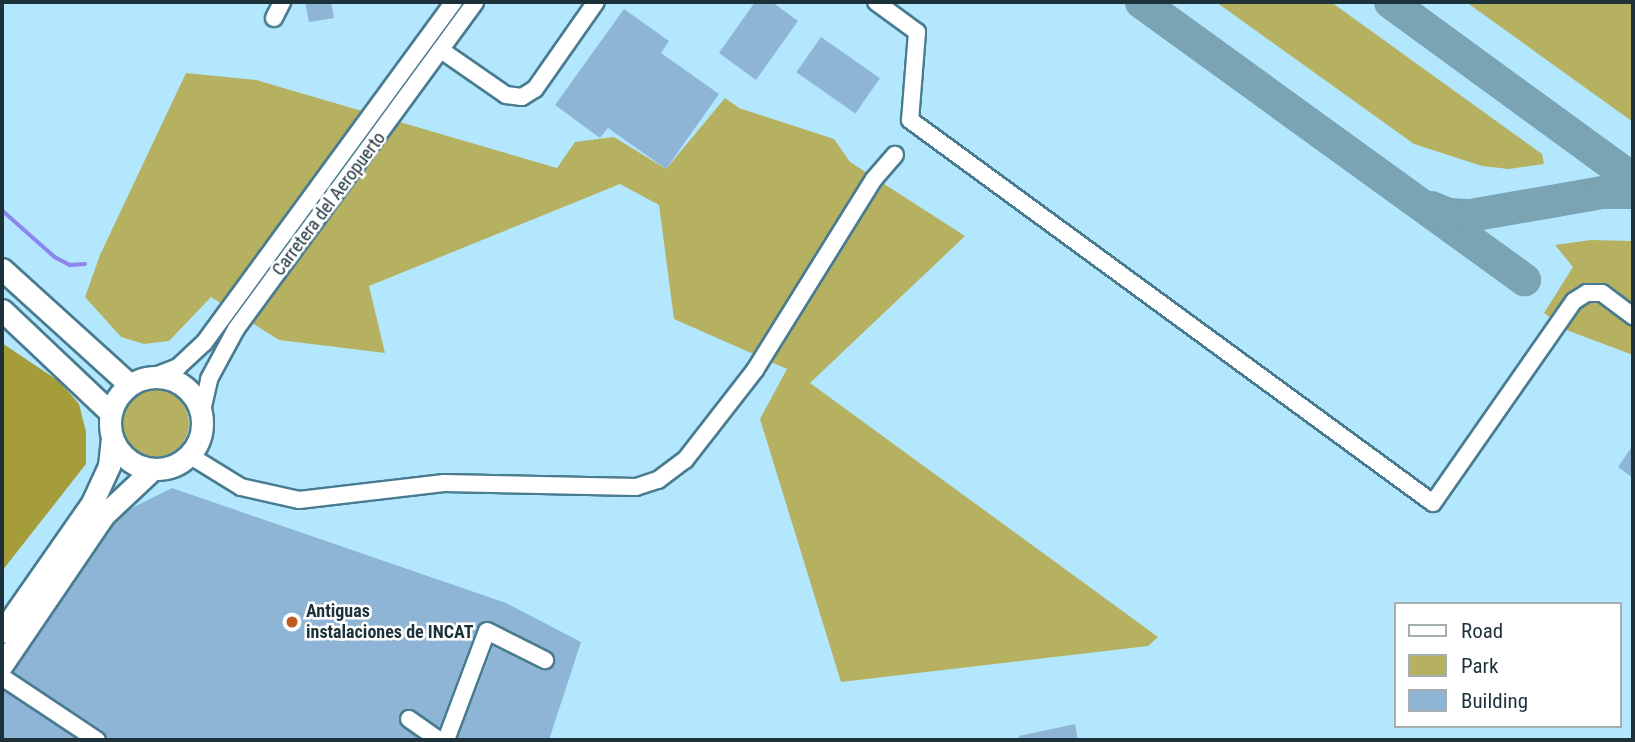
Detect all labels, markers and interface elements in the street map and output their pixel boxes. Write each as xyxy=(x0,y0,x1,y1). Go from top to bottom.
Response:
street label: Carretera del Aeropuerto xyxy=(268,128,390,280)
place label: Antiguas instalaciones de INCAT xyxy=(306,601,473,644)
legend xyxy=(1394,602,1621,728)
marker: Antiguas instalaciones de INCAT xyxy=(284,614,300,630)
text: Road xyxy=(1461,619,1503,643)
text: Park xyxy=(1461,654,1498,678)
text: Building xyxy=(1461,689,1528,713)

